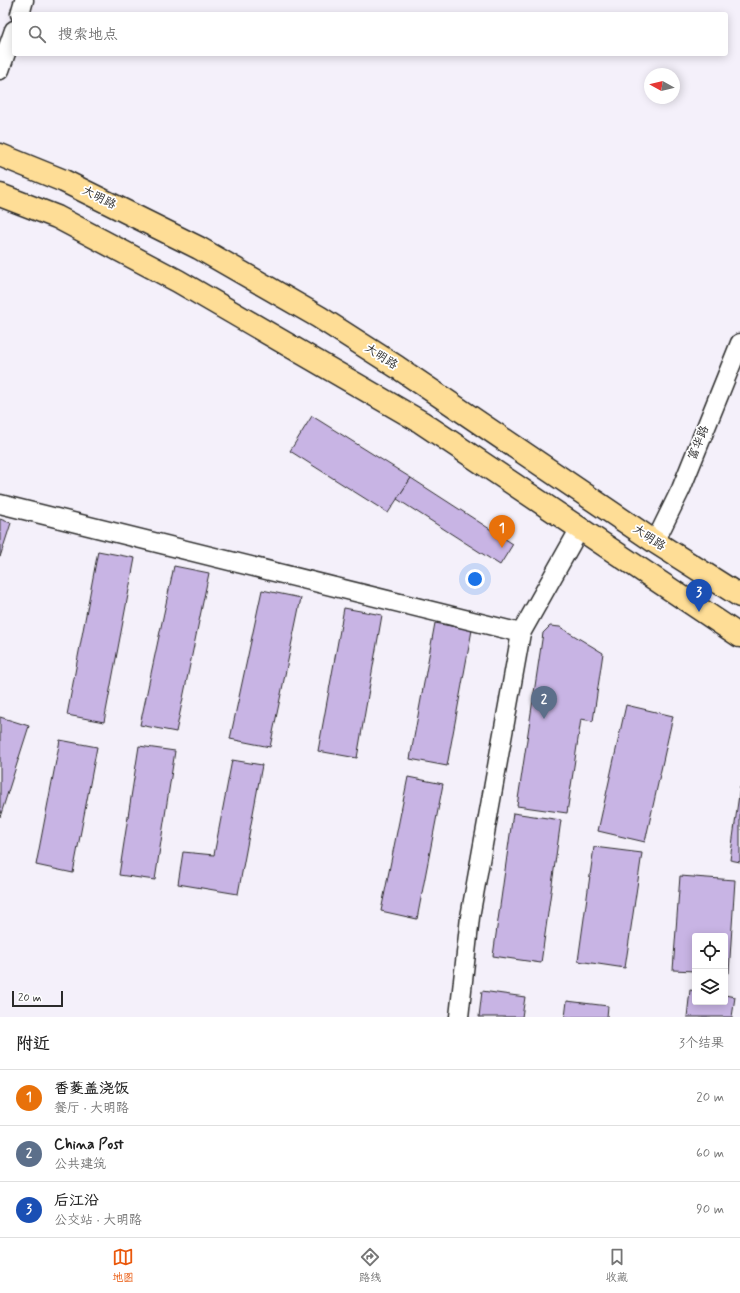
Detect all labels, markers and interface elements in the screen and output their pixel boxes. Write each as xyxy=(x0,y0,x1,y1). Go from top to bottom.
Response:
search box xyxy=(12,12,728,56)
icon: search xyxy=(26,23,48,45)
text: 搜索地点 xyxy=(58,25,118,45)
north arrow xyxy=(644,68,680,104)
street label: 大明路 xyxy=(79,183,119,213)
street label: 大明路 xyxy=(362,340,400,374)
street label: 富华路 xyxy=(685,423,713,463)
pin: 1 xyxy=(489,515,515,548)
street label: 大明路 xyxy=(630,521,668,555)
your location xyxy=(465,569,485,589)
pin: 3 xyxy=(686,579,712,612)
pin: 2 xyxy=(531,686,557,719)
map controls xyxy=(692,933,728,1005)
button: locate xyxy=(692,933,728,969)
button: layers xyxy=(692,969,728,1005)
scale bar xyxy=(12,989,63,1008)
text: 20 m xyxy=(18,991,41,1005)
text: 附近 xyxy=(16,1033,50,1055)
text: 3个结果 xyxy=(679,1035,724,1052)
text: 香菱盖浇饭 xyxy=(54,1079,129,1099)
text: 1 xyxy=(26,1089,32,1106)
text: 20 m xyxy=(696,1089,724,1106)
text: 餐厅 · 大明路 xyxy=(54,1100,129,1117)
text: China Post xyxy=(54,1135,124,1155)
text: 2 xyxy=(26,1145,32,1162)
text: 60 m xyxy=(696,1145,724,1162)
text: 公共建筑 xyxy=(54,1156,106,1173)
text: 后江沿 xyxy=(54,1191,99,1211)
text: 3 xyxy=(26,1201,32,1218)
text: 90 m xyxy=(696,1201,724,1218)
text: 公交站 · 大明路 xyxy=(54,1212,142,1229)
tab: 地图 xyxy=(112,1246,134,1285)
tab: 路线 xyxy=(359,1246,381,1285)
tab: 收藏 xyxy=(606,1246,628,1285)

